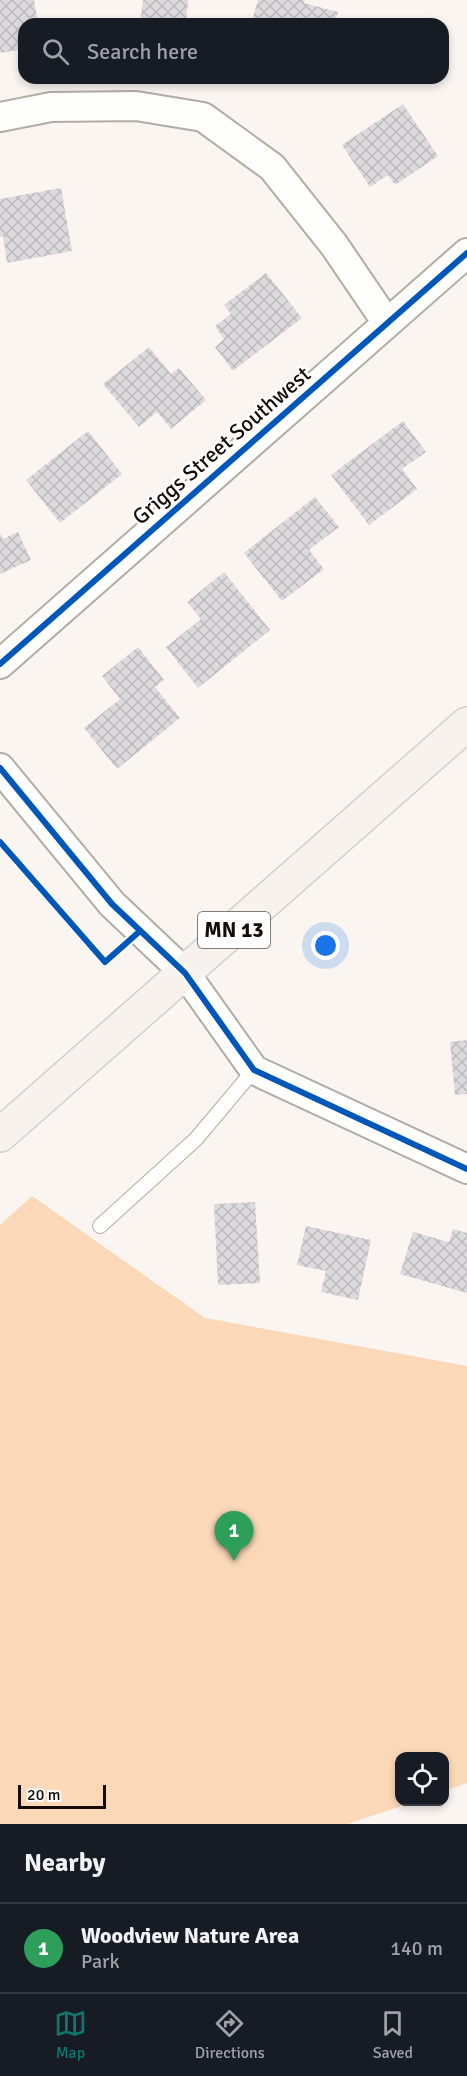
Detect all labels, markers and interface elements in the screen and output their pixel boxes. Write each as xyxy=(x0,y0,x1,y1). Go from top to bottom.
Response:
search box xyxy=(18,18,449,84)
icon: search xyxy=(39,35,72,68)
text: Search here xyxy=(87,38,198,65)
street label: Griggs Street Southwest xyxy=(127,360,316,530)
road number: MN 13 xyxy=(198,912,270,948)
your location xyxy=(311,931,340,960)
pin: 1 xyxy=(214,1512,254,1561)
map controls xyxy=(395,1752,449,1806)
button: locate xyxy=(395,1752,449,1806)
scale bar xyxy=(18,1782,106,1810)
text: 20 m xyxy=(27,1785,61,1805)
text: Nearby xyxy=(24,1847,105,1879)
text: Woodview Nature Area xyxy=(81,1922,299,1949)
text: 1 xyxy=(38,1936,49,1961)
text: 140 m xyxy=(390,1936,443,1961)
text: Park xyxy=(81,1949,119,1974)
tab: Map xyxy=(54,2007,87,2063)
tab: Directions xyxy=(195,2007,265,2063)
tab: Saved xyxy=(373,2007,413,2063)

